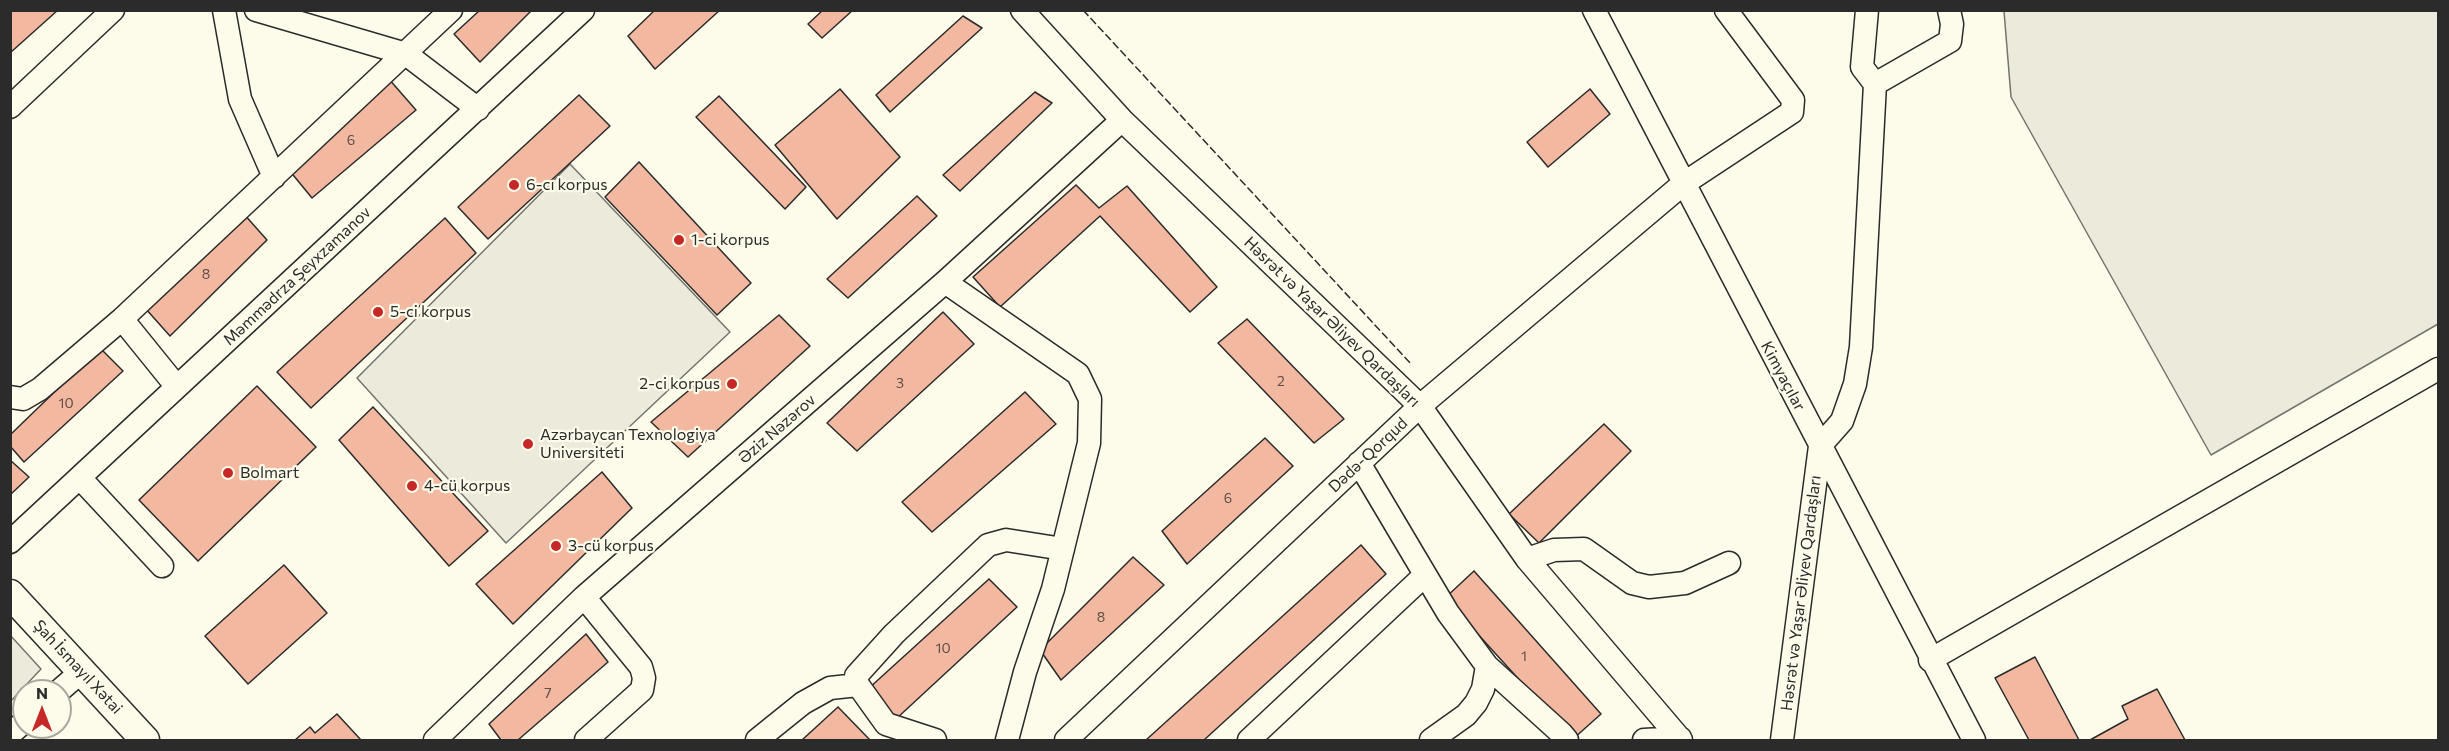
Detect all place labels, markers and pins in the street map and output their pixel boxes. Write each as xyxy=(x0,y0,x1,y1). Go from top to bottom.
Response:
place label: 6-cı korpus xyxy=(526,175,608,195)
marker: 6-cı korpus xyxy=(507,178,521,192)
place label: 1-ci korpus xyxy=(691,230,770,250)
marker: 1-ci korpus xyxy=(672,233,686,247)
place label: 5-ci korpus xyxy=(390,302,471,322)
marker: 5-ci korpus xyxy=(371,305,385,319)
place label: 2-ci korpus xyxy=(639,374,720,394)
marker: 2-ci korpus xyxy=(725,377,739,391)
place label: Azərbaycan Texnologiya Universiteti xyxy=(540,425,716,463)
marker: Azərbaycan Texnologiya Universiteti xyxy=(521,437,535,451)
place label: Bolmart xyxy=(240,463,299,483)
marker: Bolmart xyxy=(221,466,235,480)
place label: 4-cü korpus xyxy=(424,476,510,496)
marker: 4-cü korpus xyxy=(405,479,419,493)
place label: 3-cü korpus xyxy=(568,536,654,556)
marker: 3-cü korpus xyxy=(549,539,563,553)

